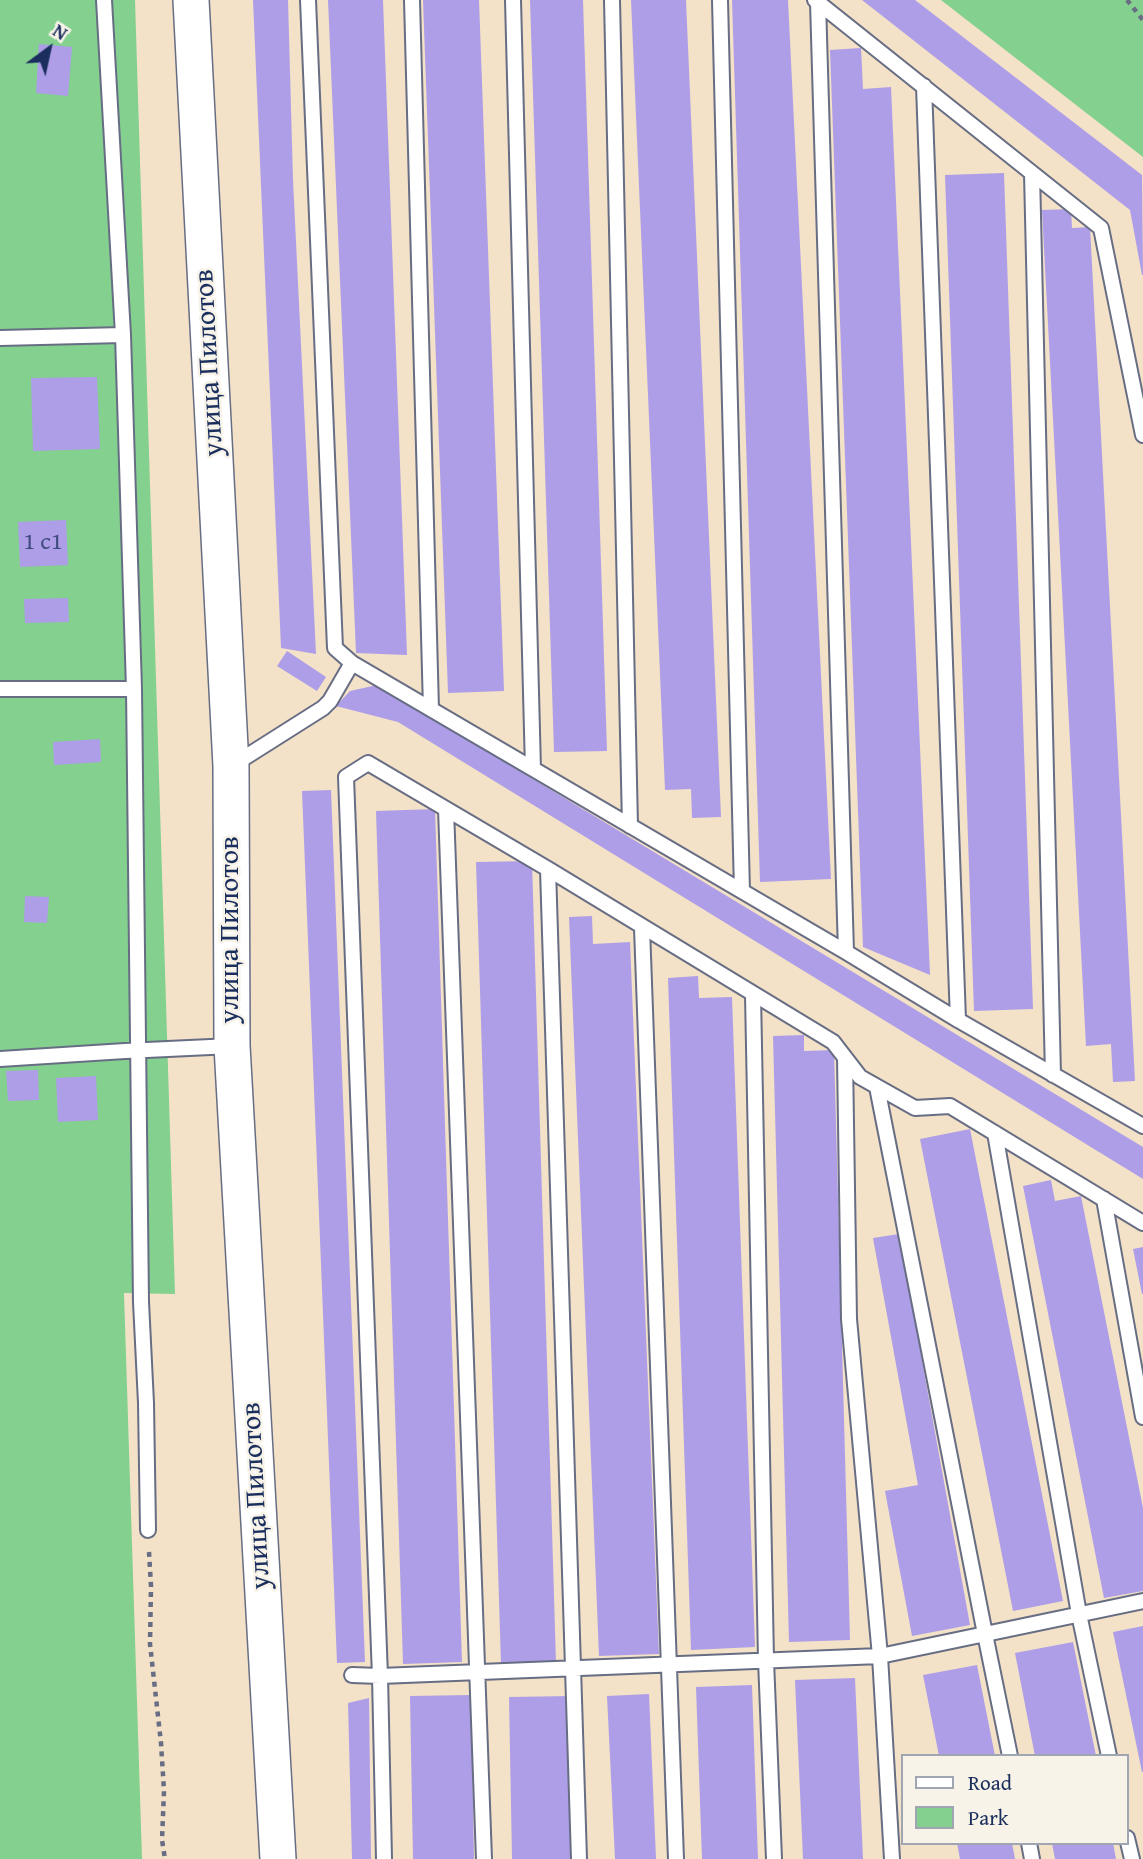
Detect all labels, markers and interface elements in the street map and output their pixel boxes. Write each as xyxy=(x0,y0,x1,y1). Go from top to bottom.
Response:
north arrow xyxy=(14,14,84,84)
text: N xyxy=(47,16,73,47)
street label: улица Пилотов xyxy=(188,268,232,458)
house number: 1 с1 xyxy=(23,529,63,557)
street label: улица Пилотов xyxy=(214,836,248,1024)
street label: улица Пилотов xyxy=(235,1401,279,1591)
legend xyxy=(902,1754,1129,1845)
text: Road xyxy=(968,1767,1012,1798)
text: Park xyxy=(968,1802,1009,1833)

